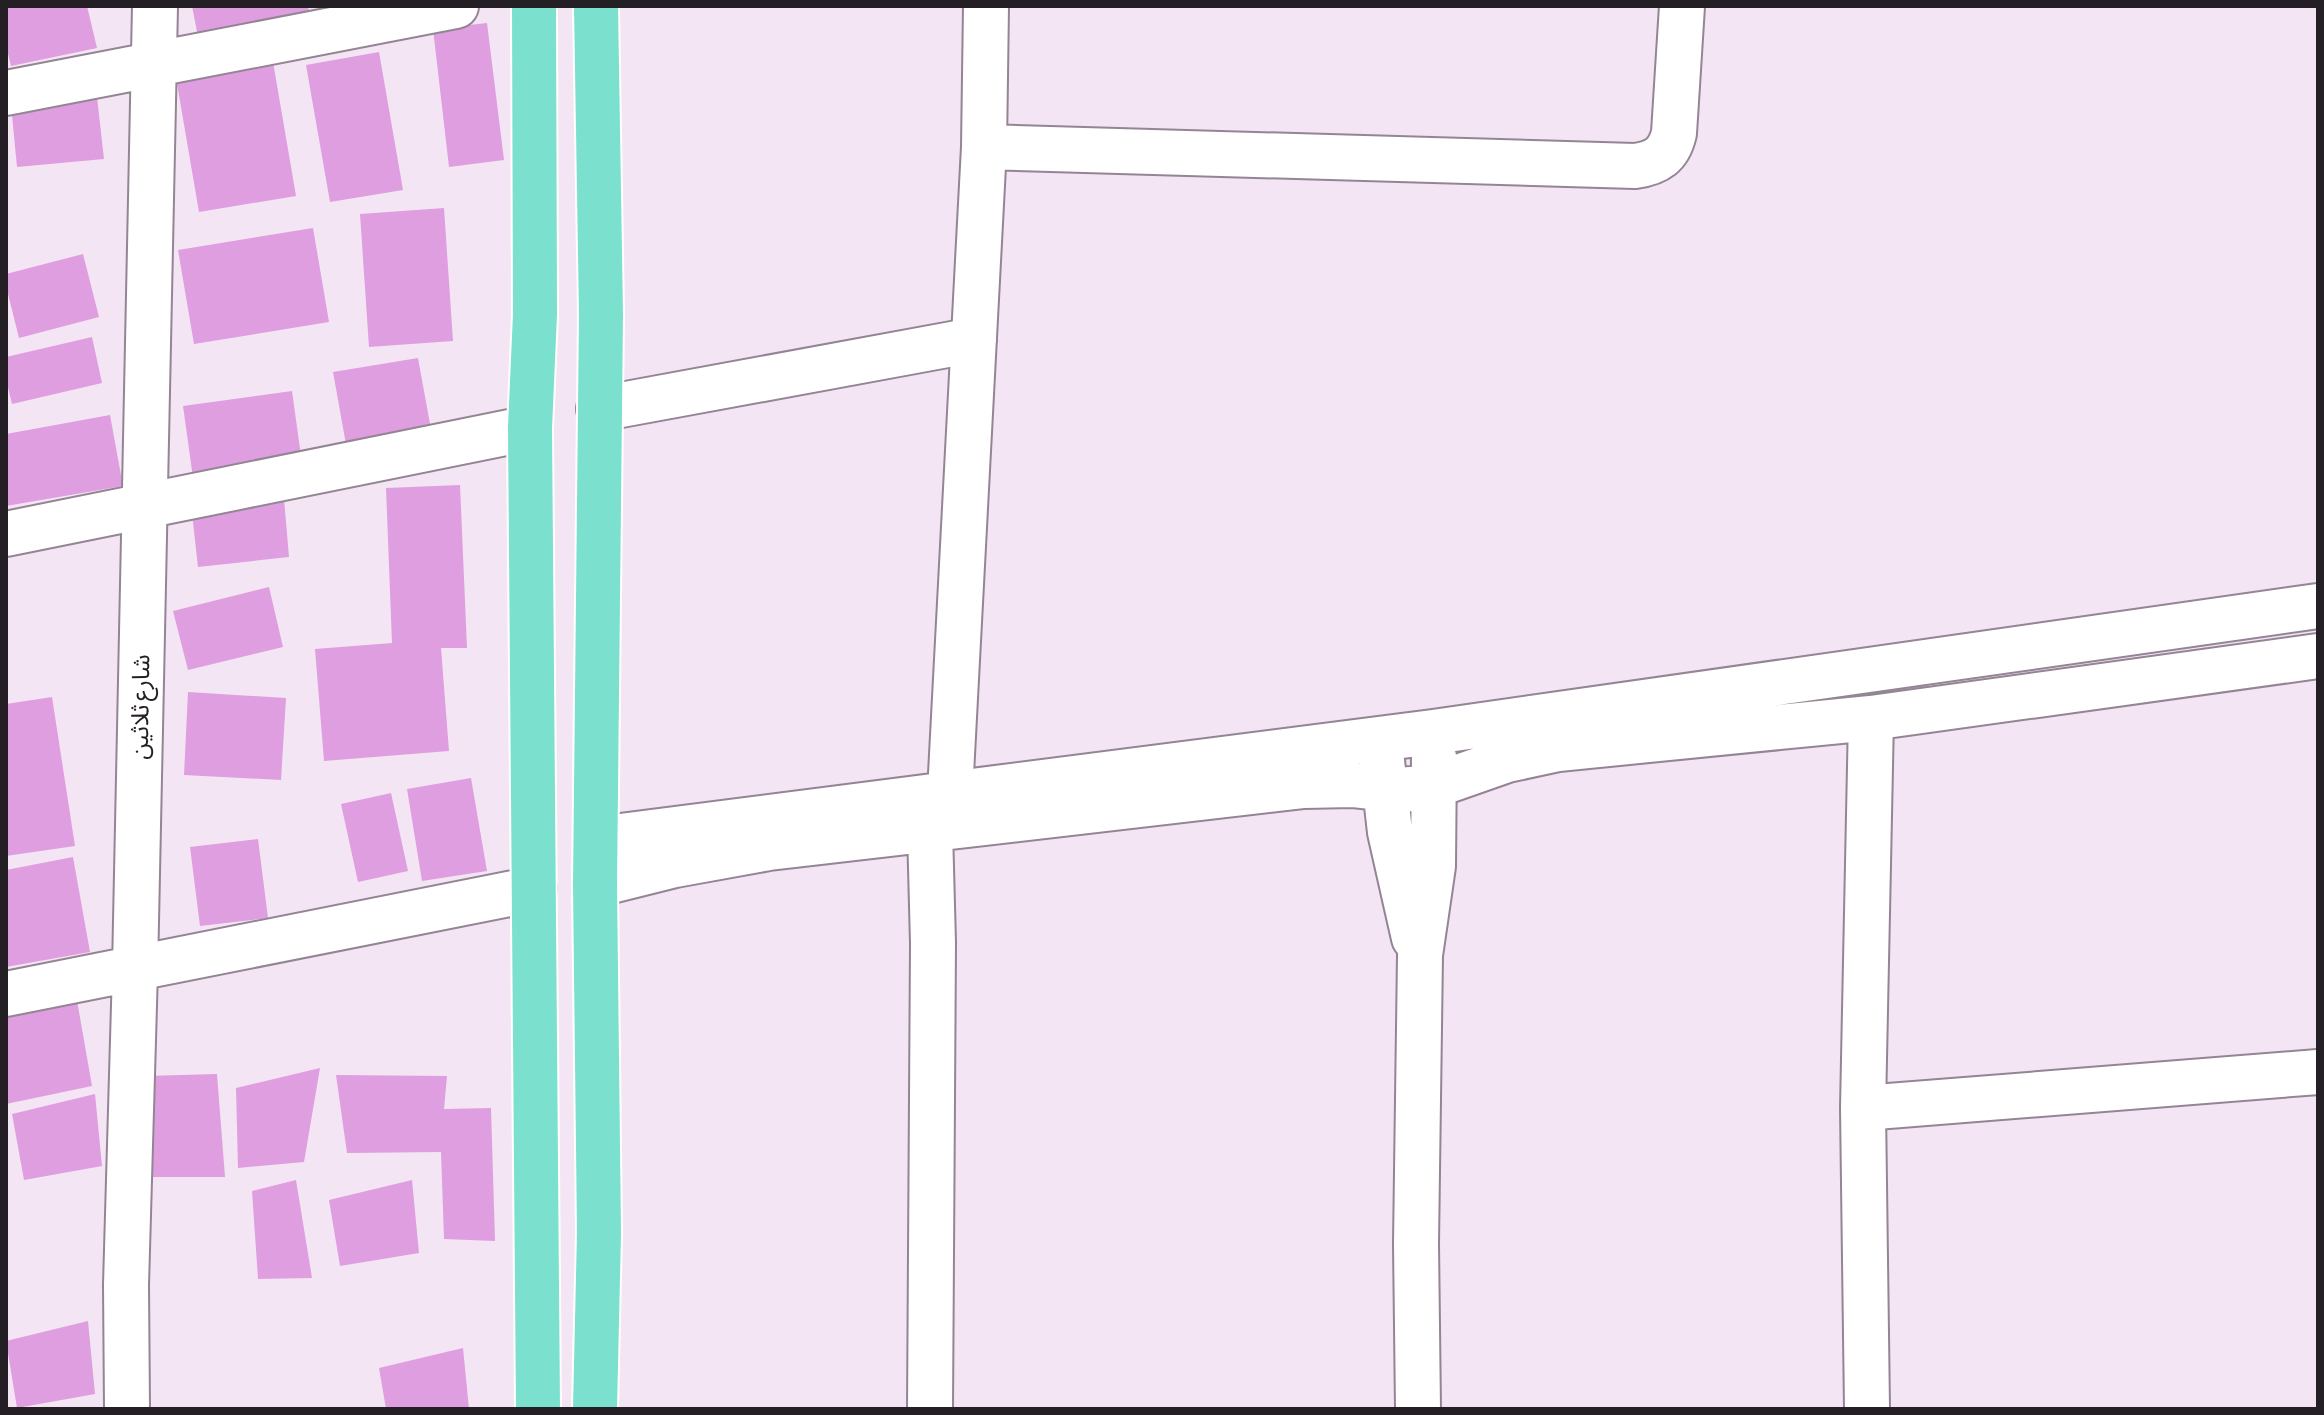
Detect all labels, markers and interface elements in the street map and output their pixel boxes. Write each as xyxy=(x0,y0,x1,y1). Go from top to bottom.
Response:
street label: شارع ثلاثين xyxy=(126,654,158,760)

